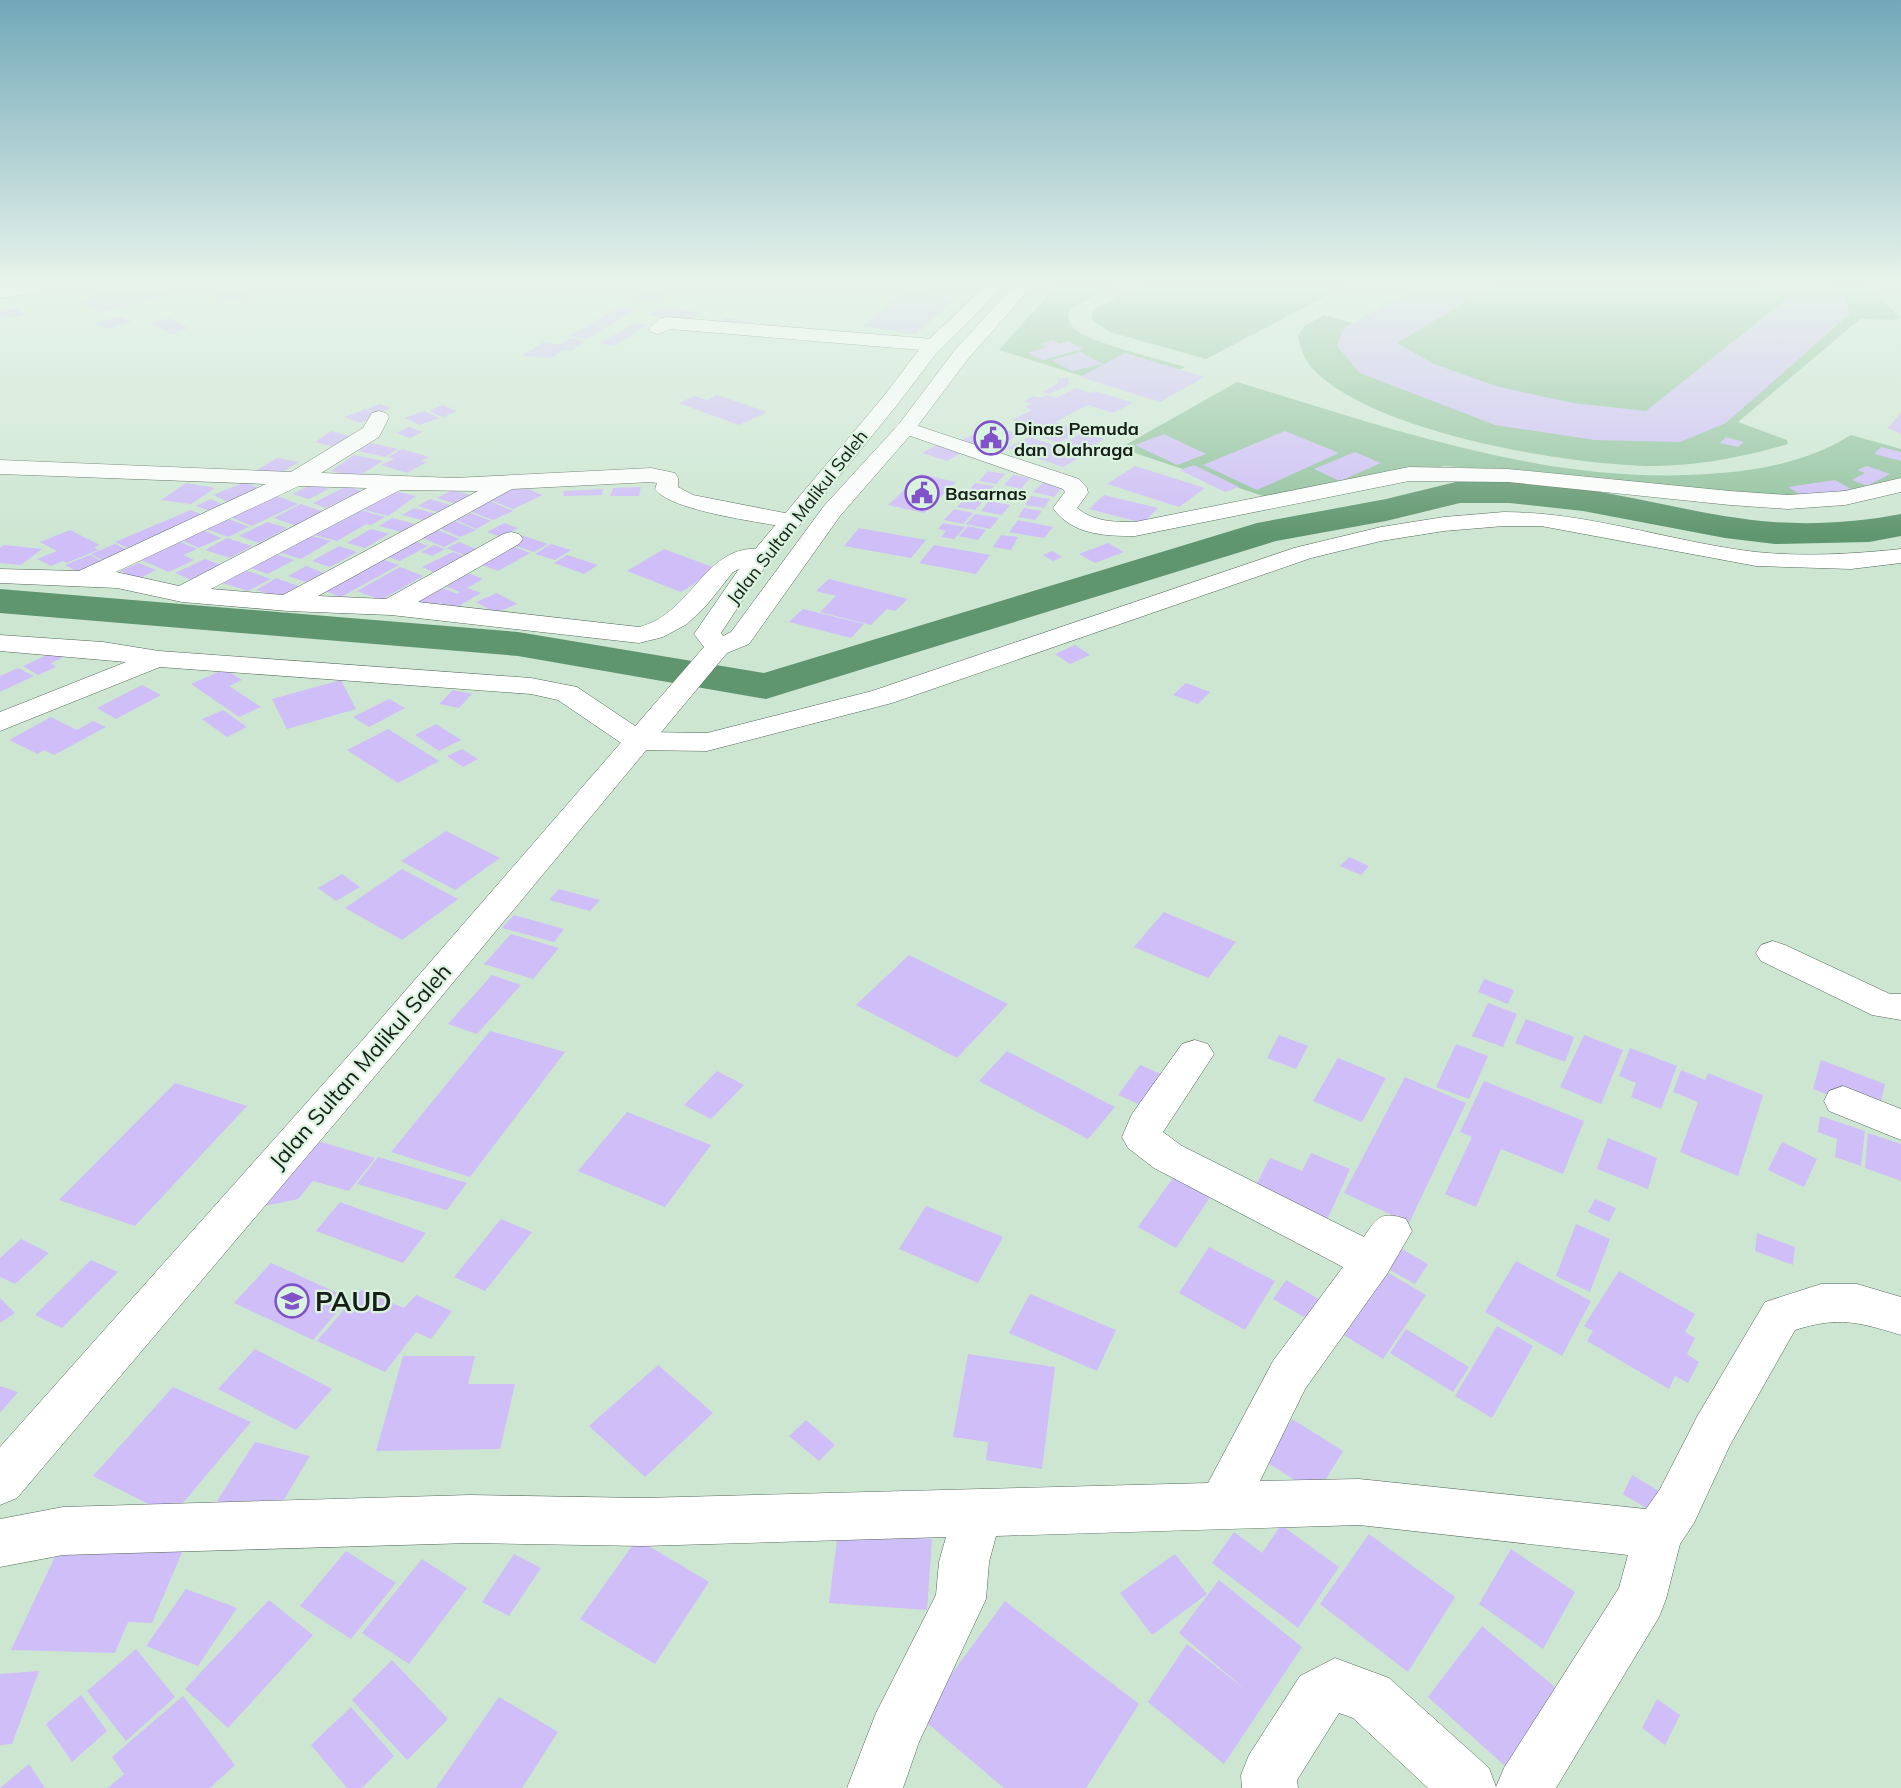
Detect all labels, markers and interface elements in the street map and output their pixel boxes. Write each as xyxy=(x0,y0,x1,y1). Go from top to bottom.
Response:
place label: Dinas Pemuda dan Olahraga xyxy=(1014,417,1139,461)
public building icon: Dinas Pemuda dan Olahraga xyxy=(973,420,1009,456)
street label: Jalan Sultan Malikul Saleh xyxy=(722,425,872,609)
public building icon: Basarnas xyxy=(904,475,940,511)
place label: Basarnas xyxy=(945,482,1027,505)
street label: Jalan Sultan Malikul Saleh xyxy=(263,957,457,1175)
school or university icon: PAUD xyxy=(274,1283,310,1319)
place label: PAUD xyxy=(315,1284,392,1318)

